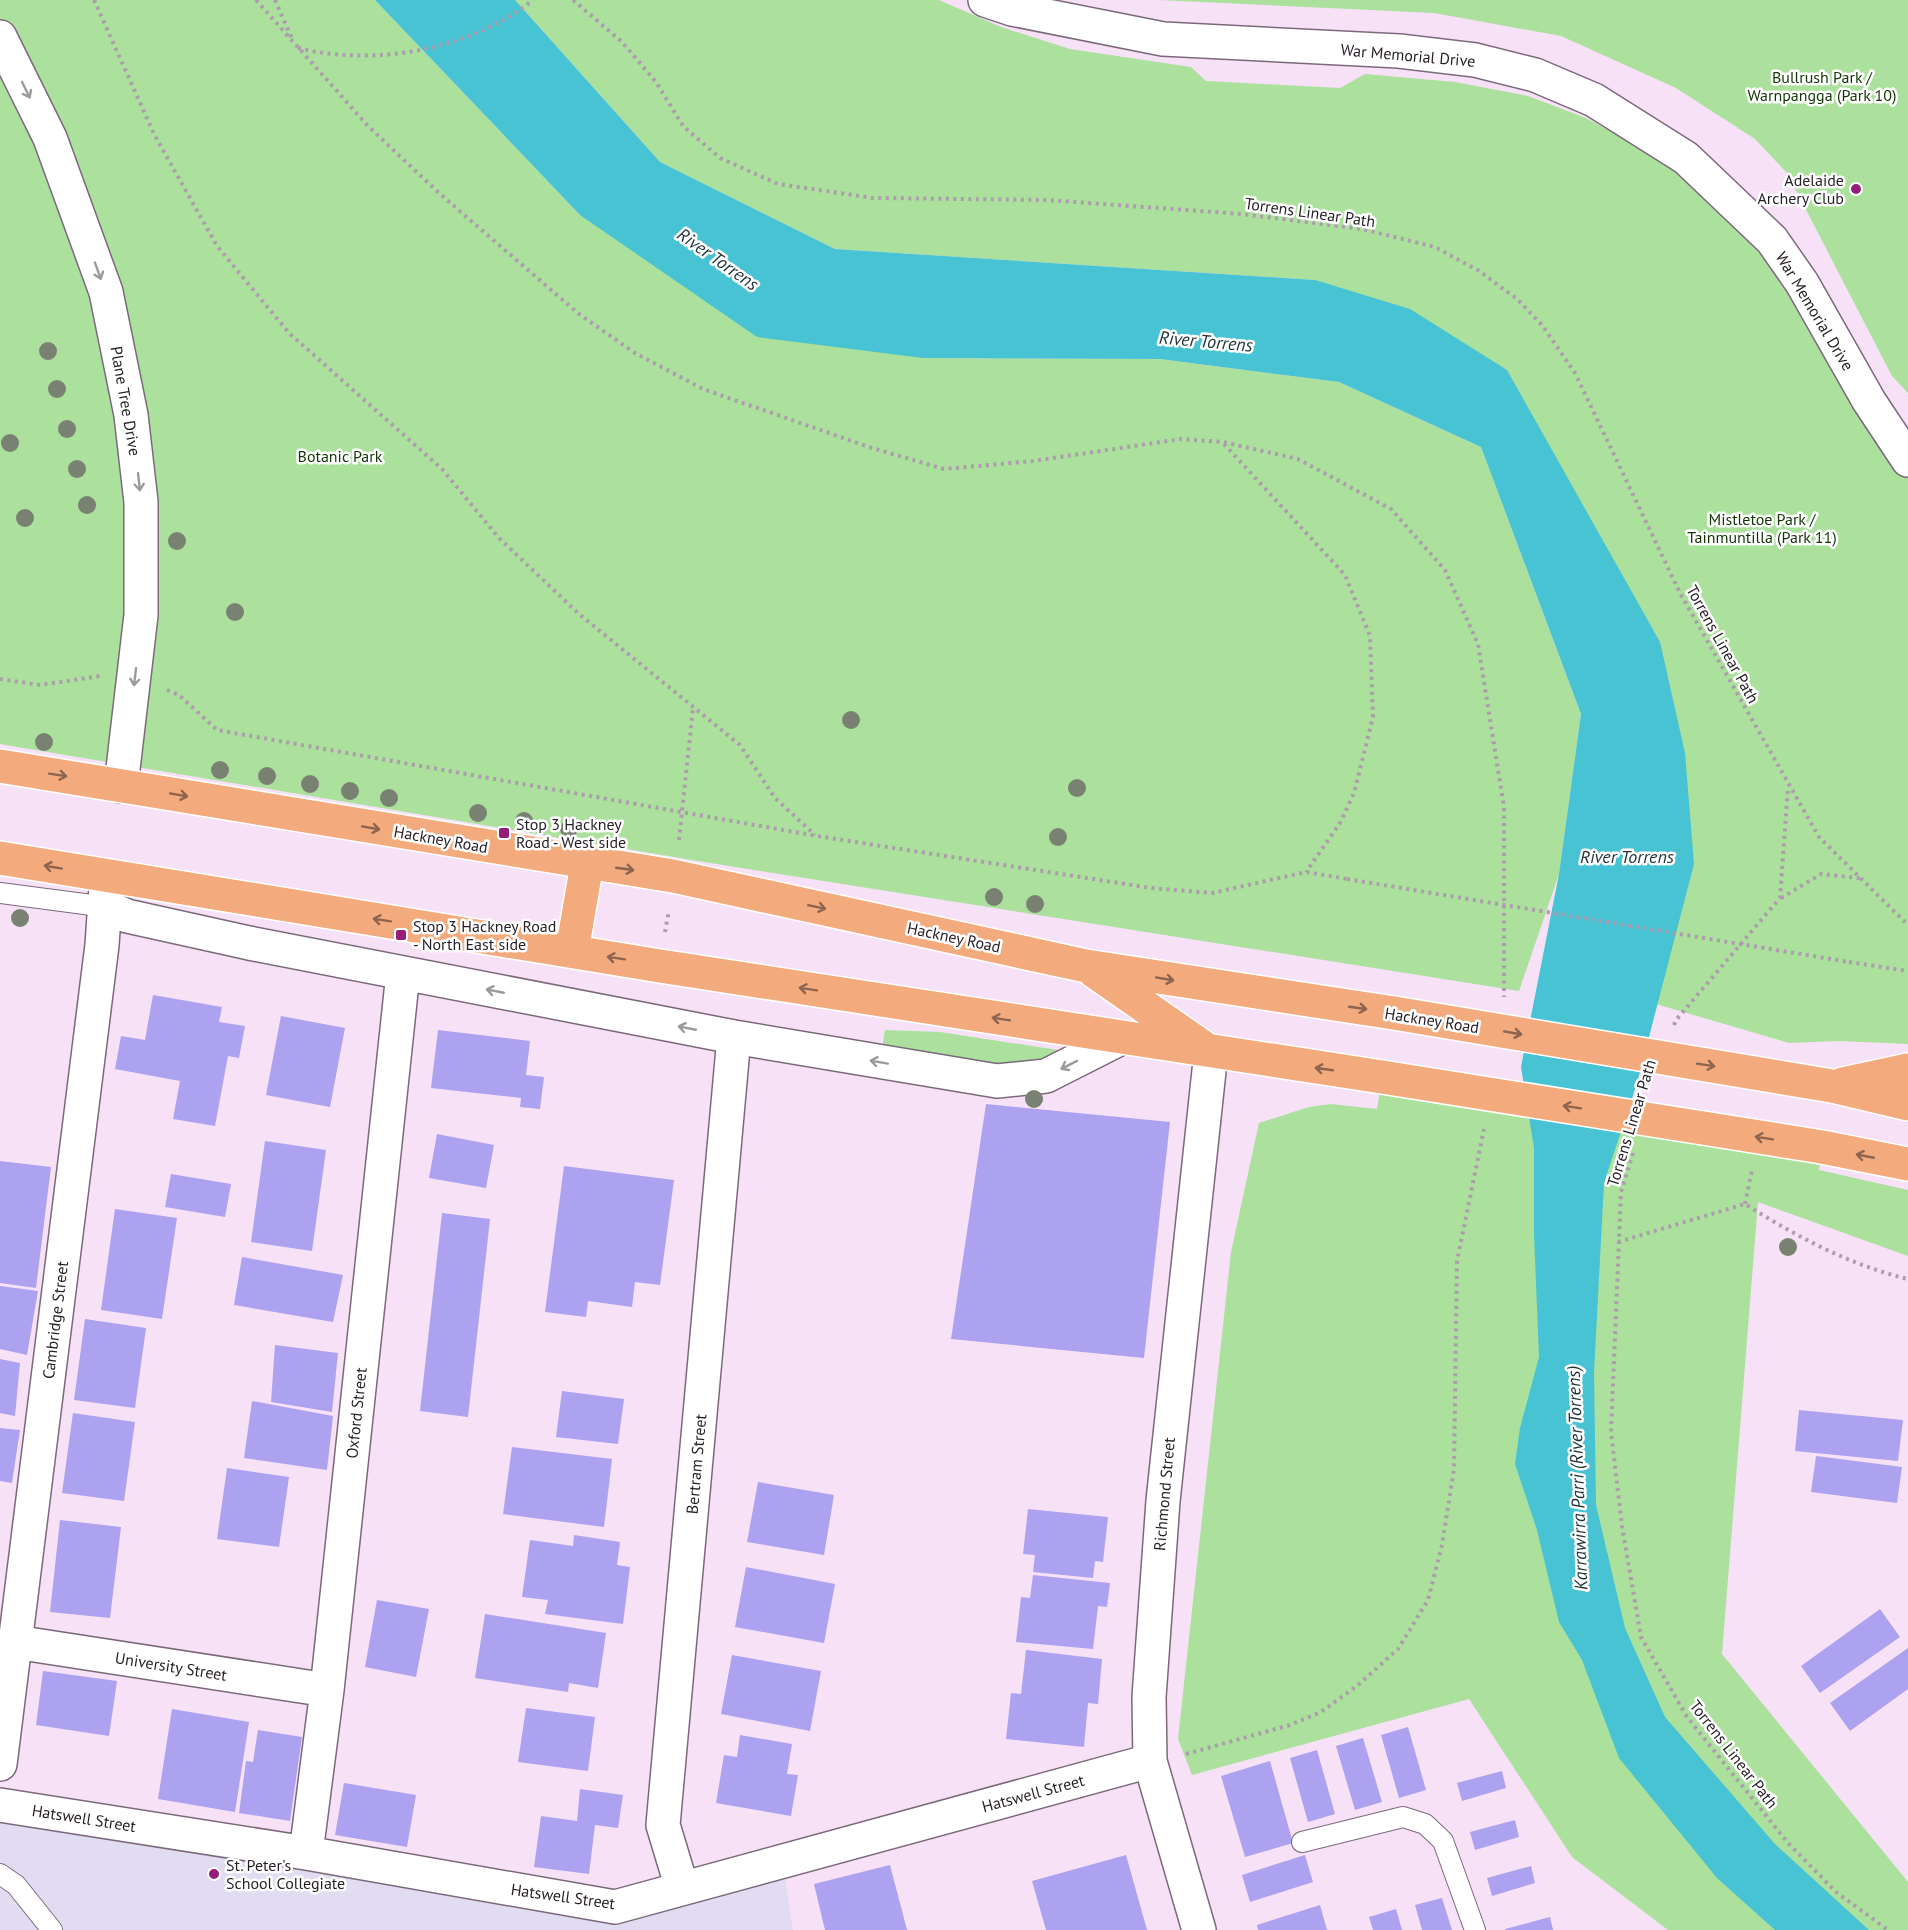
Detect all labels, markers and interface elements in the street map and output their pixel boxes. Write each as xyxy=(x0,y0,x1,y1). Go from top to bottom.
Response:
street label: War Memorial Drive xyxy=(1340,39,1476,71)
park label: Bullrush Park / Warnpangga (Park 10) xyxy=(1747,67,1897,105)
one-way arrow xyxy=(20,80,32,98)
place label: Adelaide Archery Club xyxy=(1757,170,1844,208)
marker: Adelaide Archery Club xyxy=(1849,182,1863,196)
street label: Torrens Linear Path xyxy=(1243,193,1377,231)
water label: River Torrens xyxy=(673,223,764,296)
street label: War Memorial Drive xyxy=(1772,248,1858,374)
one-way arrow xyxy=(93,261,104,279)
water label: River Torrens xyxy=(1158,325,1255,357)
street label: Plane Tree Drive xyxy=(107,345,145,457)
park label: Botanic Park xyxy=(298,446,383,466)
one-way arrow xyxy=(134,472,145,492)
park label: Mistletoe Park / Tainmuntilla (Park 11) xyxy=(1687,509,1837,547)
street label: Torrens Linear Path xyxy=(1682,582,1764,706)
one-way arrow xyxy=(129,666,140,686)
one-way arrow xyxy=(47,770,67,781)
one-way arrow xyxy=(168,790,188,801)
place label: Stop 3 Hackney Road - West side xyxy=(516,814,626,852)
street label: Hackney Road xyxy=(392,821,490,857)
one-way arrow xyxy=(360,822,380,833)
marker: Stop 3 Hackney Road - West side xyxy=(497,826,511,840)
water label: River Torrens xyxy=(1580,845,1675,868)
one-way arrow xyxy=(44,861,64,872)
one-way arrow xyxy=(615,864,635,875)
one-way arrow xyxy=(807,902,826,914)
one-way arrow xyxy=(372,915,392,926)
place label: Stop 3 Hackney Road - North East side xyxy=(413,916,556,954)
street label: Hackney Road xyxy=(905,917,1003,957)
marker: Stop 3 Hackney Road - North East side xyxy=(394,928,408,942)
one-way arrow xyxy=(606,953,626,964)
one-way arrow xyxy=(1154,974,1174,985)
one-way arrow xyxy=(799,983,819,994)
one-way arrow xyxy=(486,985,506,996)
one-way arrow xyxy=(1347,1002,1367,1013)
street label: Hackney Road xyxy=(1383,1003,1481,1037)
one-way arrow xyxy=(992,1013,1011,1024)
one-way arrow xyxy=(677,1022,697,1033)
one-way arrow xyxy=(1503,1028,1523,1039)
one-way arrow xyxy=(869,1056,889,1067)
street label: Torrens Linear Path xyxy=(1602,1057,1660,1189)
one-way arrow xyxy=(1060,1059,1078,1071)
one-way arrow xyxy=(1695,1060,1715,1071)
one-way arrow xyxy=(1315,1063,1335,1074)
one-way arrow xyxy=(1562,1102,1582,1113)
one-way arrow xyxy=(1755,1132,1775,1143)
one-way arrow xyxy=(1856,1150,1875,1161)
street label: Cambridge Street xyxy=(38,1259,72,1380)
water label: Karrawirra Parri (River Torrens) xyxy=(1562,1365,1592,1591)
street label: Oxford Street xyxy=(341,1366,371,1459)
street label: Bertram Street xyxy=(682,1413,710,1515)
street label: Richmond Street xyxy=(1149,1436,1179,1552)
street label: University Street xyxy=(114,1647,229,1685)
street label: Torrens Linear Path xyxy=(1686,1696,1782,1812)
street label: Hatswell Street xyxy=(980,1770,1087,1816)
street label: Hatswell Street xyxy=(31,1800,138,1836)
place label: St. Peter's School Collegiate xyxy=(226,1855,345,1893)
marker: St. Peter's School Collegiate xyxy=(207,1867,221,1881)
street label: Hatswell Street xyxy=(510,1879,617,1913)

